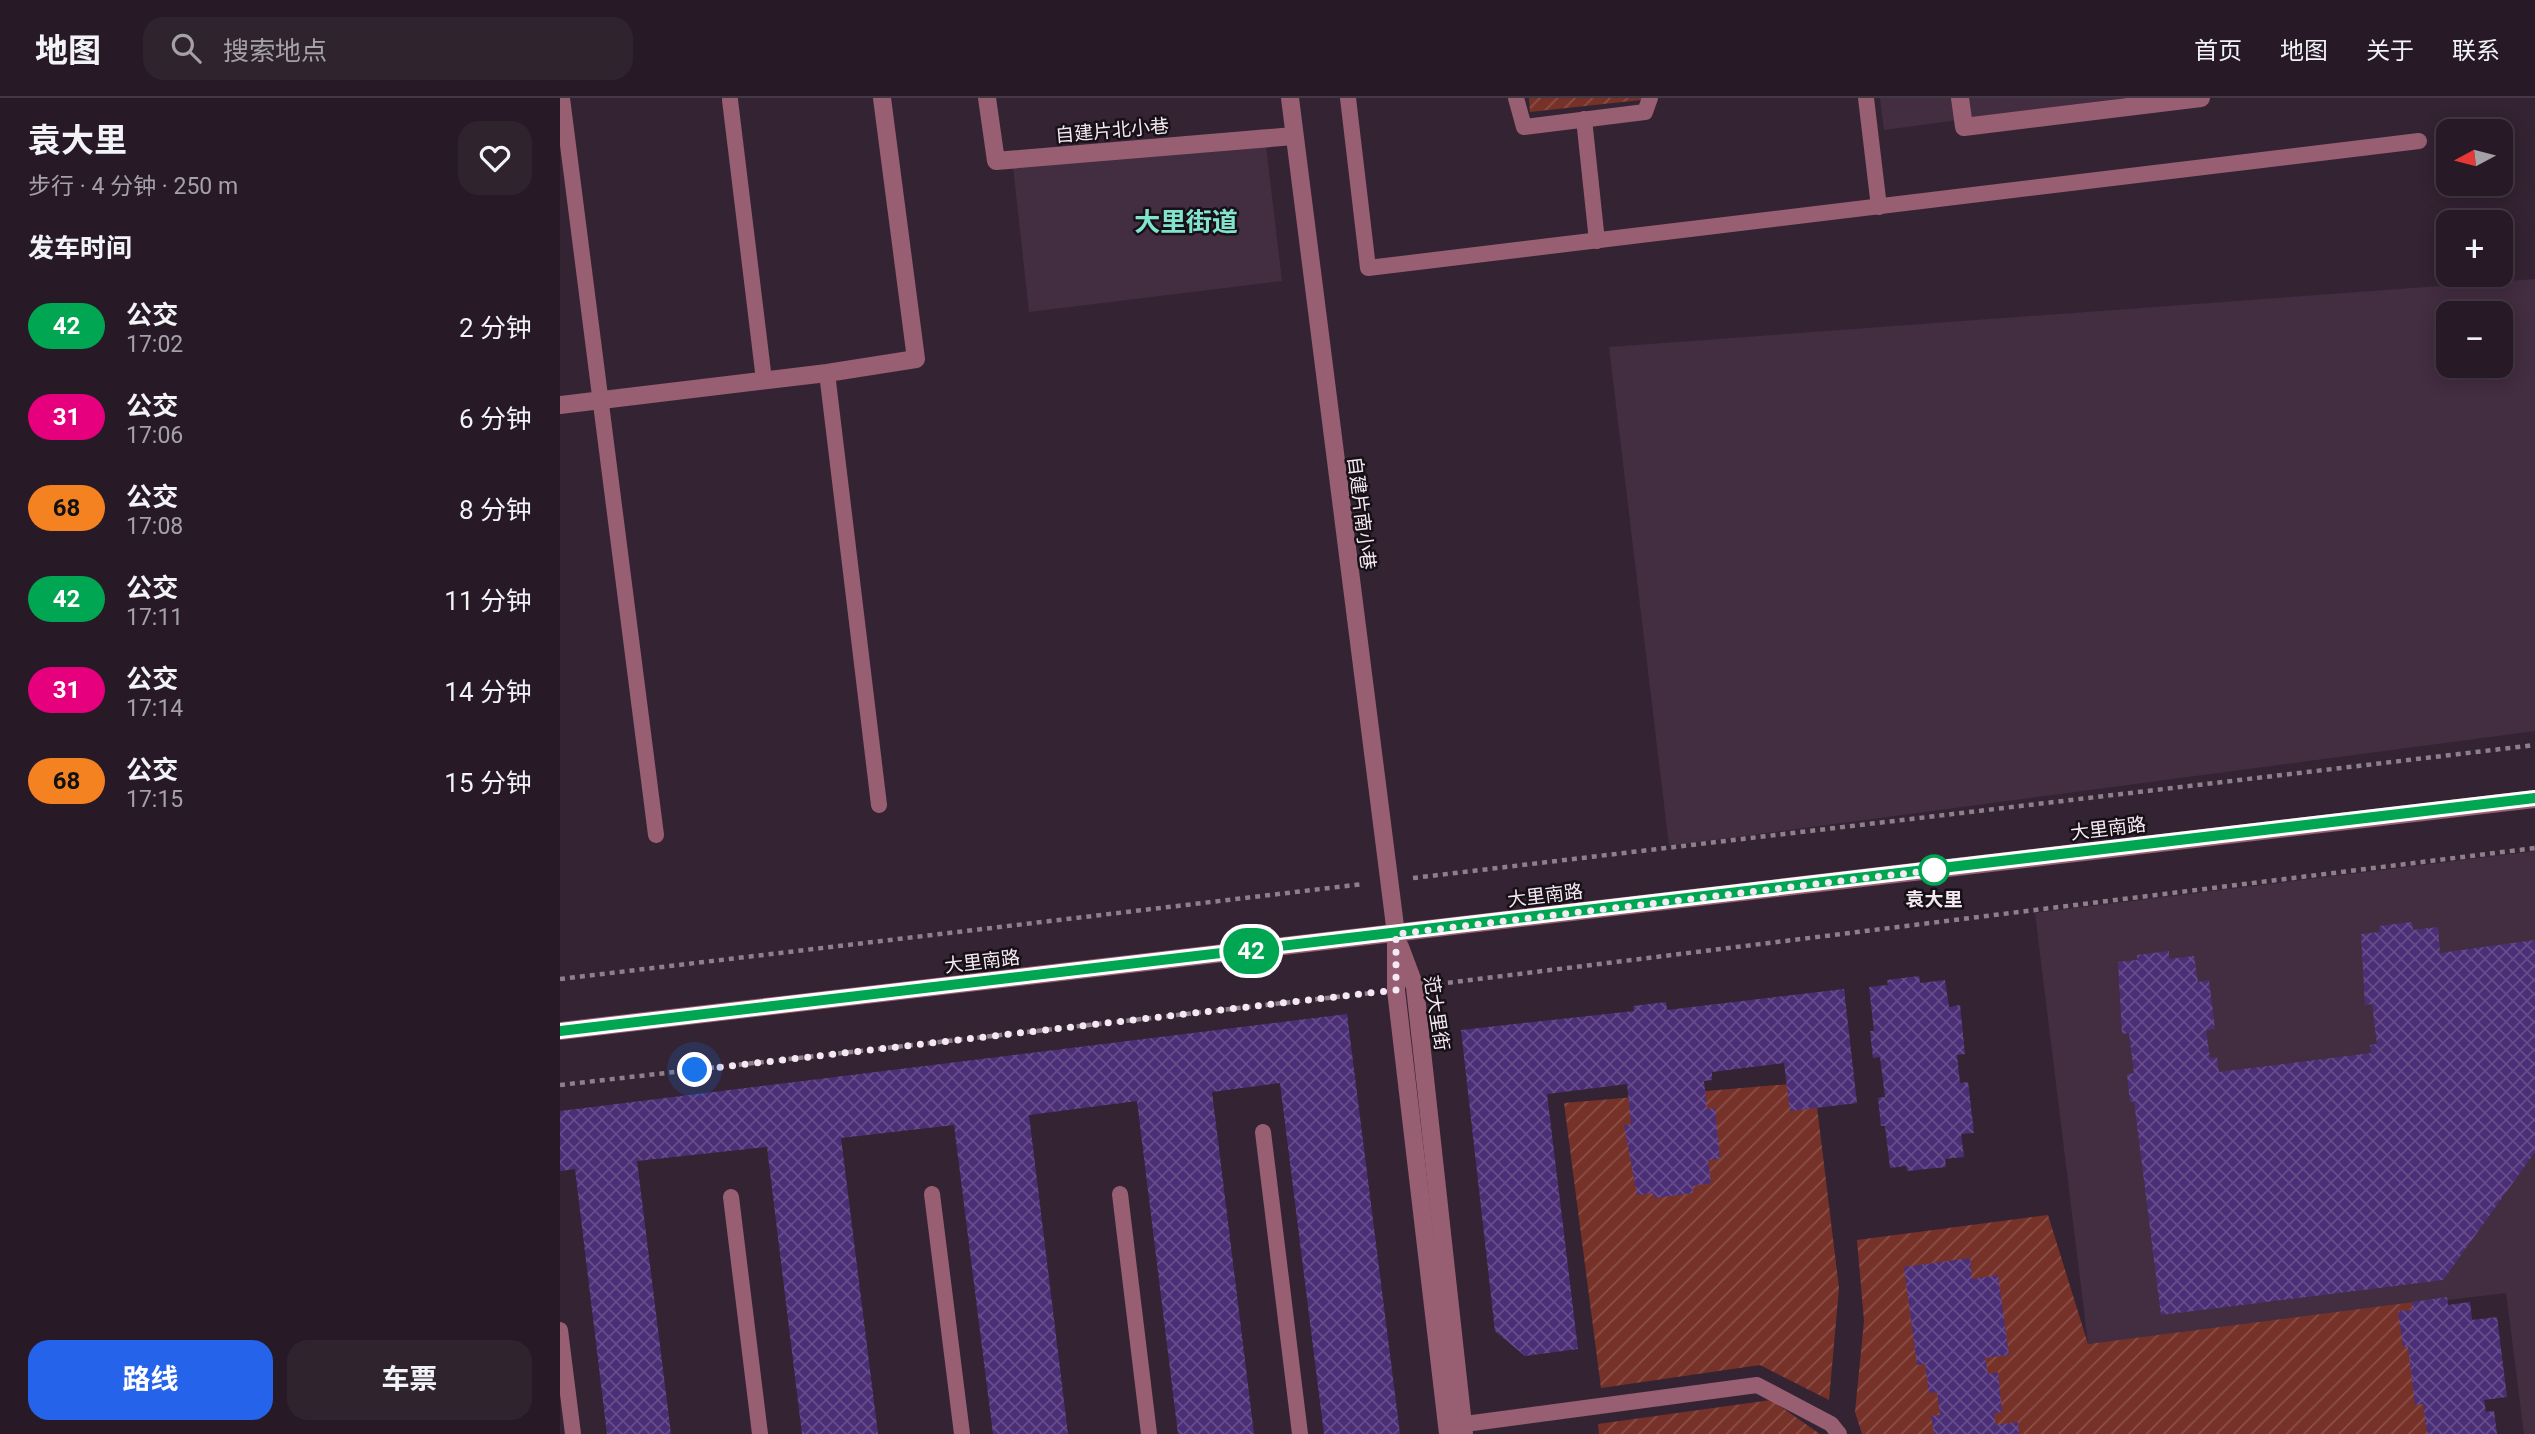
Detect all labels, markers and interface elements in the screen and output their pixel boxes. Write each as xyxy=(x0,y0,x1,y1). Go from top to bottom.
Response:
search box xyxy=(143,17,633,80)
icon: search xyxy=(167,29,205,67)
text: 地图 xyxy=(35,31,101,70)
text: 搜索地点 xyxy=(223,36,327,66)
text: 首页 xyxy=(2194,37,2242,65)
text: 地图 xyxy=(2280,37,2328,65)
text: 关于 xyxy=(2366,37,2414,65)
text: 联系 xyxy=(2452,37,2500,65)
street label: 自建片北小巷 xyxy=(1054,114,1170,147)
north arrow xyxy=(2436,119,2513,196)
map controls xyxy=(2436,119,2513,378)
text: 袁大里 xyxy=(28,121,127,160)
button: heart xyxy=(458,121,532,195)
text: 步行 · 4 分钟 · 250 m xyxy=(28,173,238,200)
district label: 大里街道 xyxy=(1134,207,1238,237)
button: + xyxy=(2436,210,2513,287)
text: 发车时间 xyxy=(28,233,132,263)
text: 公交 xyxy=(126,300,178,330)
button: − xyxy=(2436,301,2513,378)
text: 42 xyxy=(53,312,80,340)
text: 2 分钟 xyxy=(459,313,532,343)
text: 17:02 xyxy=(126,331,183,358)
text: 公交 xyxy=(126,391,178,421)
text: 31 xyxy=(53,403,80,431)
text: 6 分钟 xyxy=(459,404,532,434)
text: 17:06 xyxy=(126,422,183,449)
street label: 自建片南小巷 xyxy=(1343,455,1380,571)
text: 公交 xyxy=(126,482,178,512)
text: 68 xyxy=(53,494,80,522)
text: 8 分钟 xyxy=(459,495,532,525)
text: 17:08 xyxy=(126,513,183,540)
text: 公交 xyxy=(126,573,178,603)
text: 42 xyxy=(53,585,80,613)
text: 11 分钟 xyxy=(444,586,532,616)
text: 17:11 xyxy=(126,604,183,631)
text: 公交 xyxy=(126,664,178,694)
text: 31 xyxy=(53,676,80,704)
text: 14 分钟 xyxy=(444,677,532,707)
text: 17:14 xyxy=(126,695,183,722)
text: 公交 xyxy=(126,755,178,785)
text: 68 xyxy=(53,767,80,795)
text: 15 分钟 xyxy=(444,768,532,798)
text: 17:15 xyxy=(126,786,183,813)
street label: 大里南路 xyxy=(2069,812,2147,845)
marker: 袁大里 xyxy=(1919,855,1949,885)
street label: 大里南路 xyxy=(1506,879,1584,912)
place label: 袁大里 xyxy=(1905,888,1963,911)
line badge: 42 xyxy=(1220,928,1282,974)
text: 42 xyxy=(1237,937,1265,965)
street label: 大里南路 xyxy=(943,945,1021,978)
street label: 范大里街 xyxy=(1419,974,1454,1052)
your location xyxy=(677,1052,712,1087)
button: 路线 xyxy=(28,1340,273,1420)
button: 车票 xyxy=(287,1340,532,1420)

